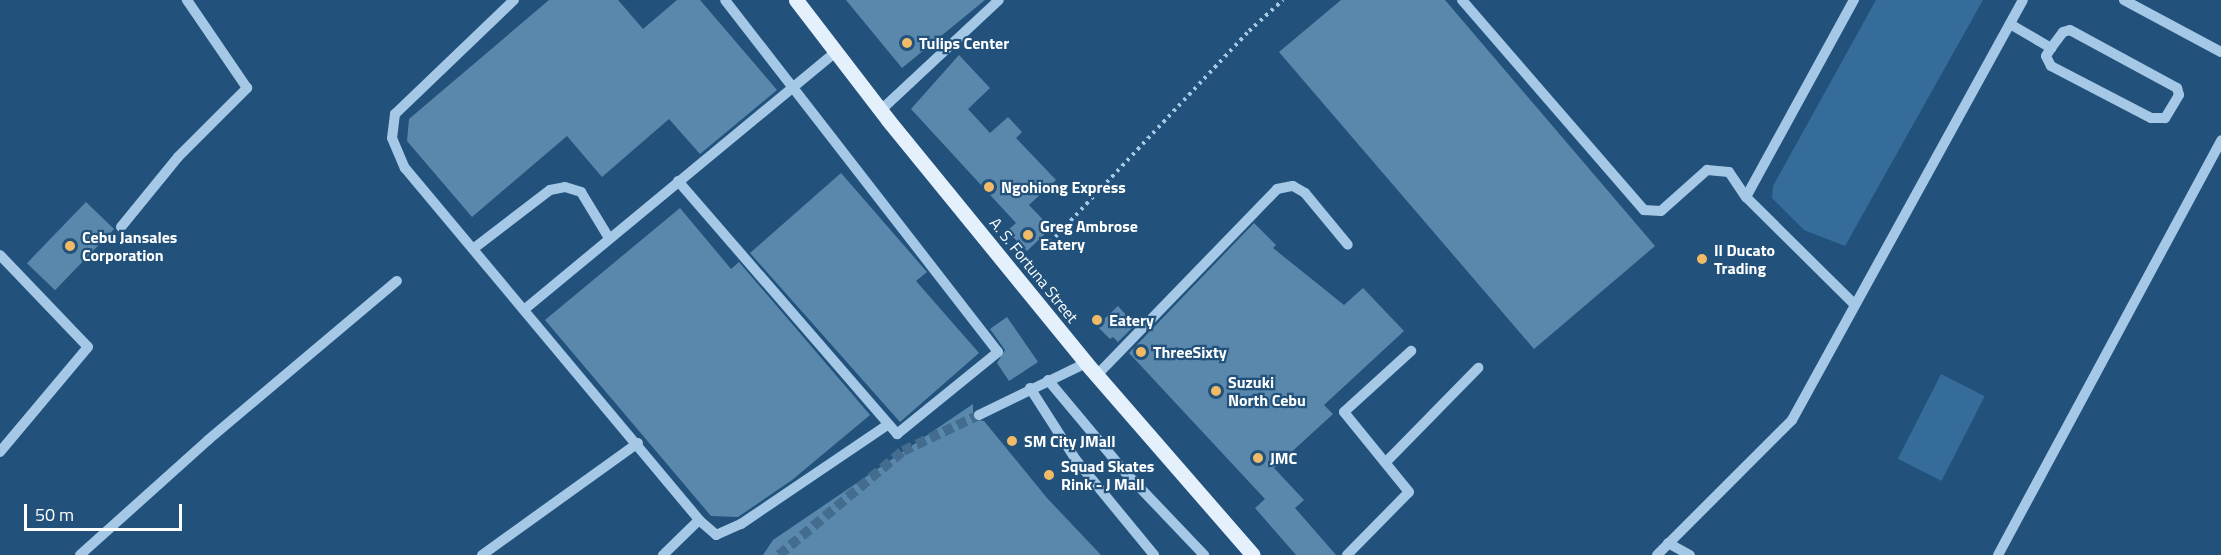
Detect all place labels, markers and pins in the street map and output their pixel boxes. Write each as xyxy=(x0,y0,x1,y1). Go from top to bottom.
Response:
place label: Tulips Center xyxy=(919,33,1009,53)
marker: Tulips Center xyxy=(900,36,914,50)
place label: Ngohiong Express xyxy=(1001,177,1126,197)
marker: Ngohiong Express xyxy=(982,180,996,194)
place label: Greg Ambrose Eatery xyxy=(1040,216,1138,254)
place label: Cebu Jansales Corporation xyxy=(82,227,177,265)
marker: Greg Ambrose Eatery xyxy=(1021,228,1035,242)
marker: Cebu Jansales Corporation xyxy=(63,239,77,253)
place label: Il Ducato Trading xyxy=(1714,240,1775,278)
marker: Il Ducato Trading xyxy=(1695,252,1709,266)
place label: Eatery xyxy=(1109,310,1154,330)
marker: Eatery xyxy=(1090,313,1104,327)
place label: ThreeSixty xyxy=(1153,342,1227,362)
marker: ThreeSixty xyxy=(1134,345,1148,359)
place label: Suzuki North Cebu xyxy=(1228,372,1306,410)
marker: Suzuki North Cebu xyxy=(1209,384,1223,398)
place label: SM City JMall xyxy=(1024,431,1115,451)
marker: SM City JMall xyxy=(1005,434,1019,448)
place label: JMC xyxy=(1270,448,1297,468)
marker: JMC xyxy=(1251,451,1265,465)
place label: Squad Skates Rink - J Mall xyxy=(1061,456,1154,494)
marker: Squad Skates Rink - J Mall xyxy=(1042,468,1056,482)

